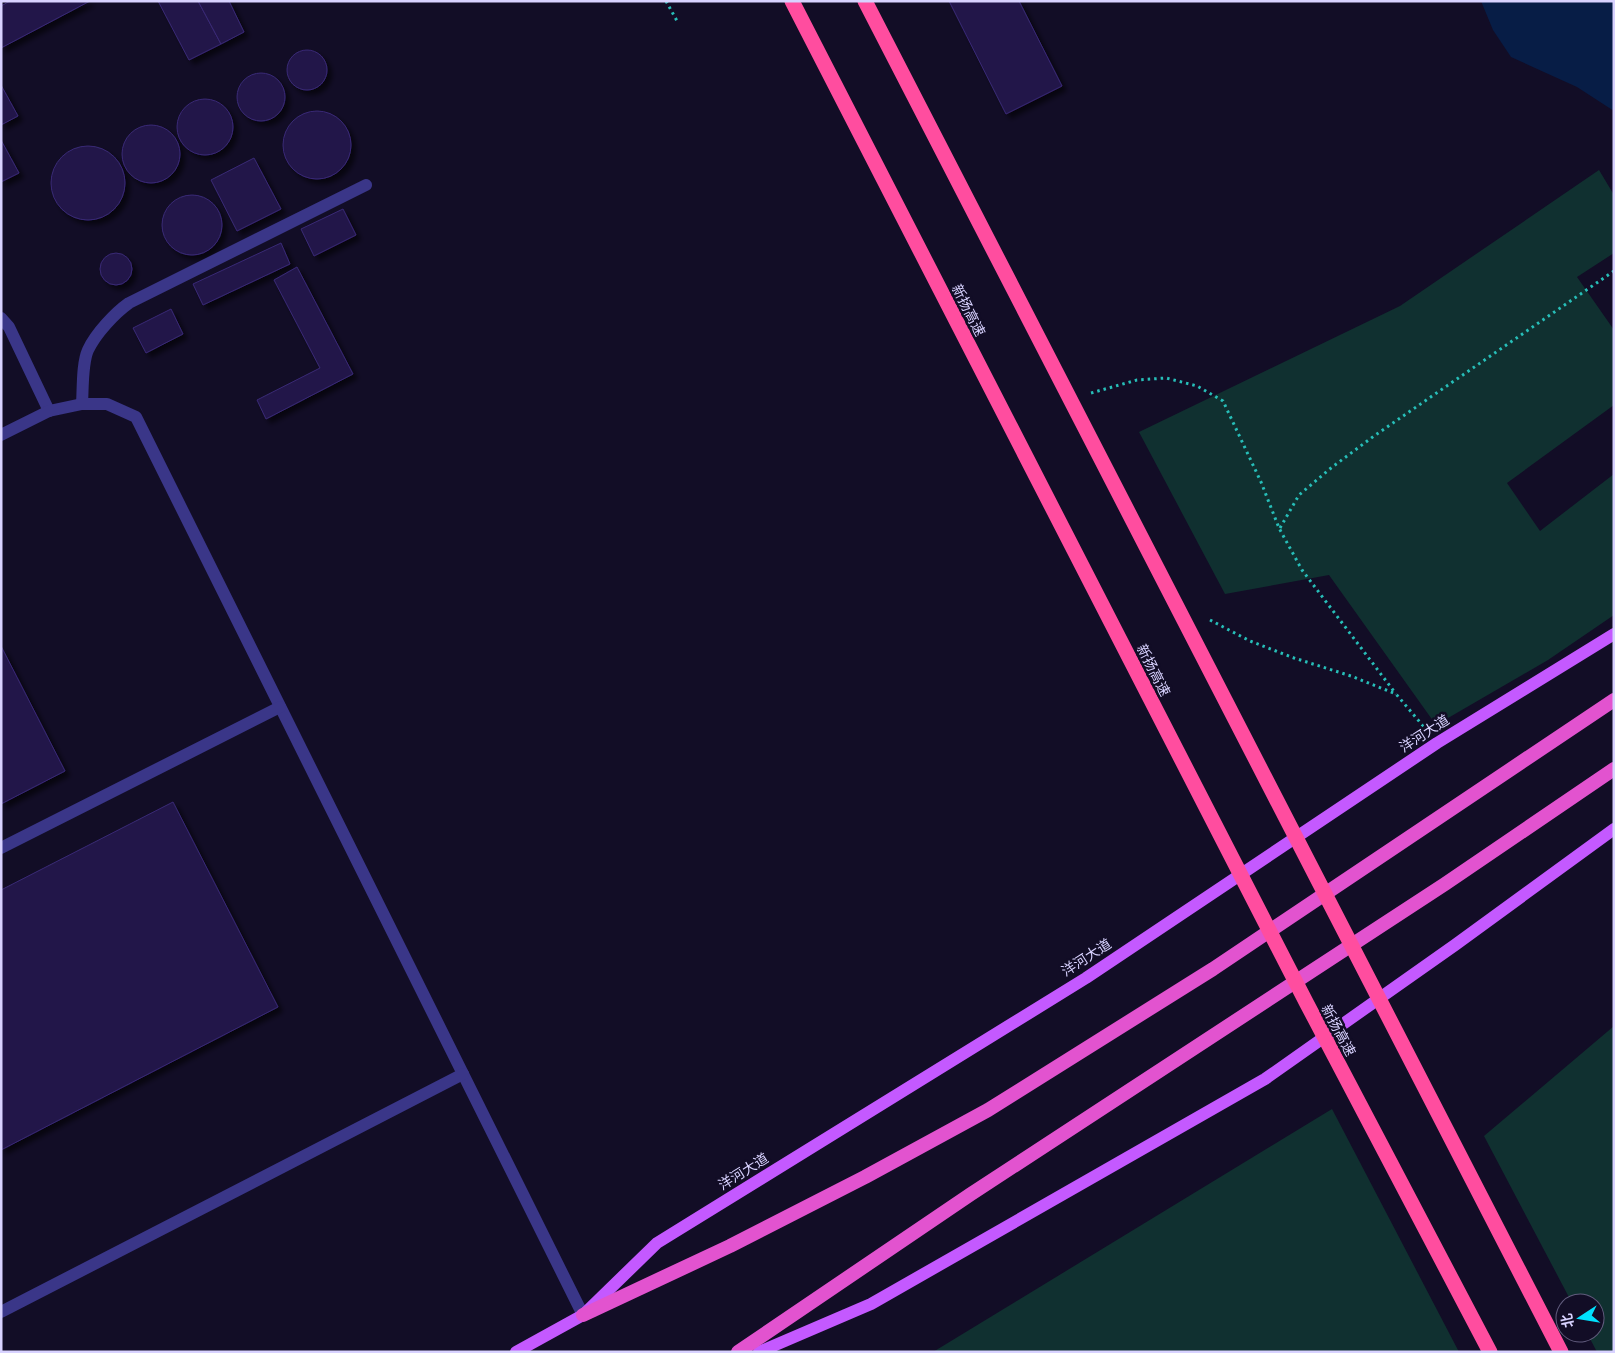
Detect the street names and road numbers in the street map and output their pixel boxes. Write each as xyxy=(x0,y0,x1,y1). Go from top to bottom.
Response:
street label: 新扬高速 xyxy=(948,281,990,339)
street label: 新扬高速 xyxy=(1133,641,1175,699)
street label: 洋河大道 xyxy=(1395,710,1453,756)
street label: 洋河大道 xyxy=(1057,934,1115,980)
street label: 新扬高速 xyxy=(1317,1001,1361,1059)
street label: 洋河大道 xyxy=(714,1148,772,1194)

